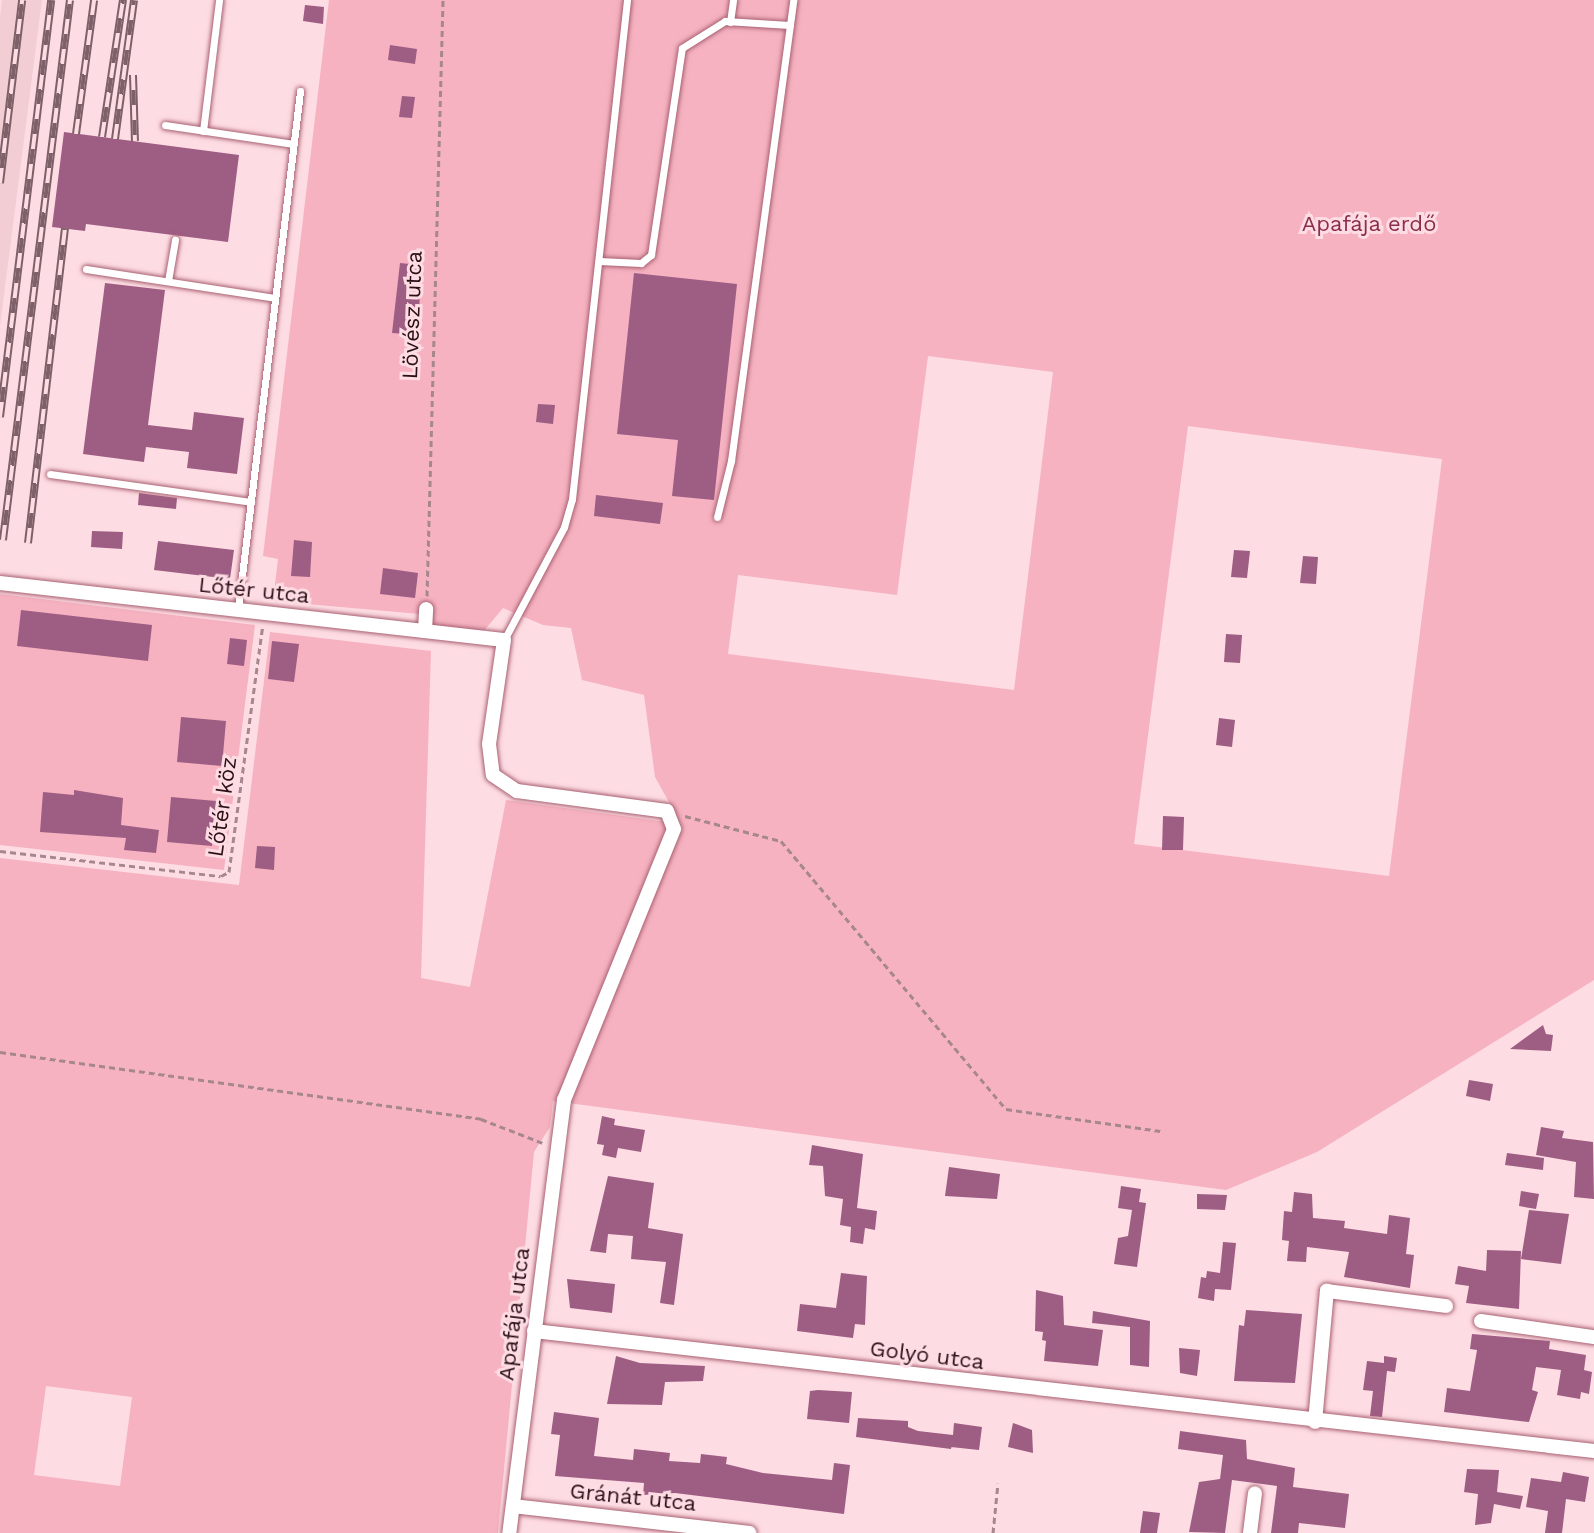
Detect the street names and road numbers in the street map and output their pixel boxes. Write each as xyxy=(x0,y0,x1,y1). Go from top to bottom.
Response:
street label: Lövész utca xyxy=(397,250,427,380)
street label: Lőtér utca xyxy=(197,571,311,609)
street label: Lőtér köz xyxy=(202,755,242,859)
street label: Apafája utca xyxy=(493,1246,535,1382)
street label: Golyó utca xyxy=(868,1335,986,1375)
street label: Gránát utca xyxy=(568,1477,698,1517)

